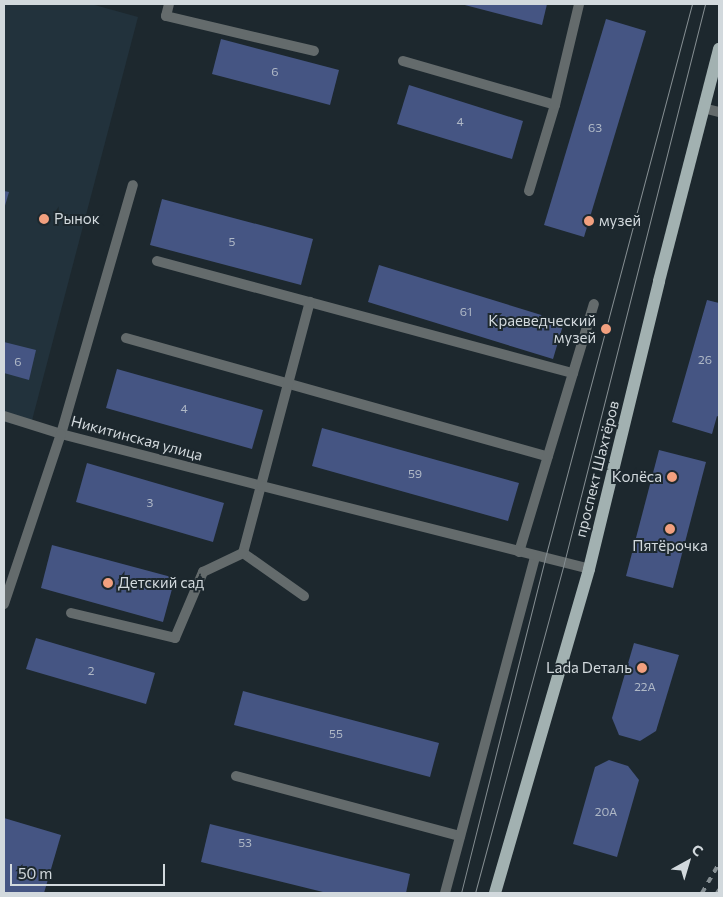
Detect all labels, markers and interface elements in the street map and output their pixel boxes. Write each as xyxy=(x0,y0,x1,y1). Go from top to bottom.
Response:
house number: 6 xyxy=(271,65,279,79)
house number: 4 xyxy=(456,115,464,129)
house number: 63 xyxy=(588,121,602,135)
place label: Рынок xyxy=(54,210,100,228)
place label: музей xyxy=(599,212,641,230)
marker: Рынок xyxy=(38,213,50,225)
marker: музей xyxy=(583,215,595,227)
house number: 5 xyxy=(229,235,235,249)
house number: 61 xyxy=(460,305,472,319)
place label: Краеведческий музей xyxy=(488,311,596,346)
marker: Краеведческий музей xyxy=(600,323,612,335)
house number: 26 xyxy=(698,353,712,367)
house number: 6 xyxy=(14,355,22,369)
street label: проспект Шахтёров xyxy=(571,399,623,539)
house number: 4 xyxy=(180,402,188,416)
street label: Никитинская улица xyxy=(69,412,205,464)
house number: 59 xyxy=(408,467,422,481)
place label: Колёса xyxy=(612,468,662,486)
marker: Колёса xyxy=(666,471,678,483)
house number: 3 xyxy=(147,496,153,510)
marker: Пятёрочка xyxy=(664,523,676,535)
place label: Пятёрочка xyxy=(632,537,708,555)
place label: Детский сад xyxy=(118,574,204,592)
marker: Детский сад xyxy=(102,577,114,589)
place label: Lada Dеталь xyxy=(546,659,632,677)
marker: Lada Dеталь xyxy=(636,662,648,674)
house number: 2 xyxy=(88,664,94,678)
house number: 22А xyxy=(634,680,656,694)
house number: 55 xyxy=(329,727,343,741)
house number: 20А xyxy=(595,805,617,819)
house number: 53 xyxy=(238,836,252,850)
north arrow xyxy=(663,837,713,887)
text: С xyxy=(689,840,707,860)
scale bar xyxy=(12,854,168,886)
text: 50 m xyxy=(18,864,52,882)

